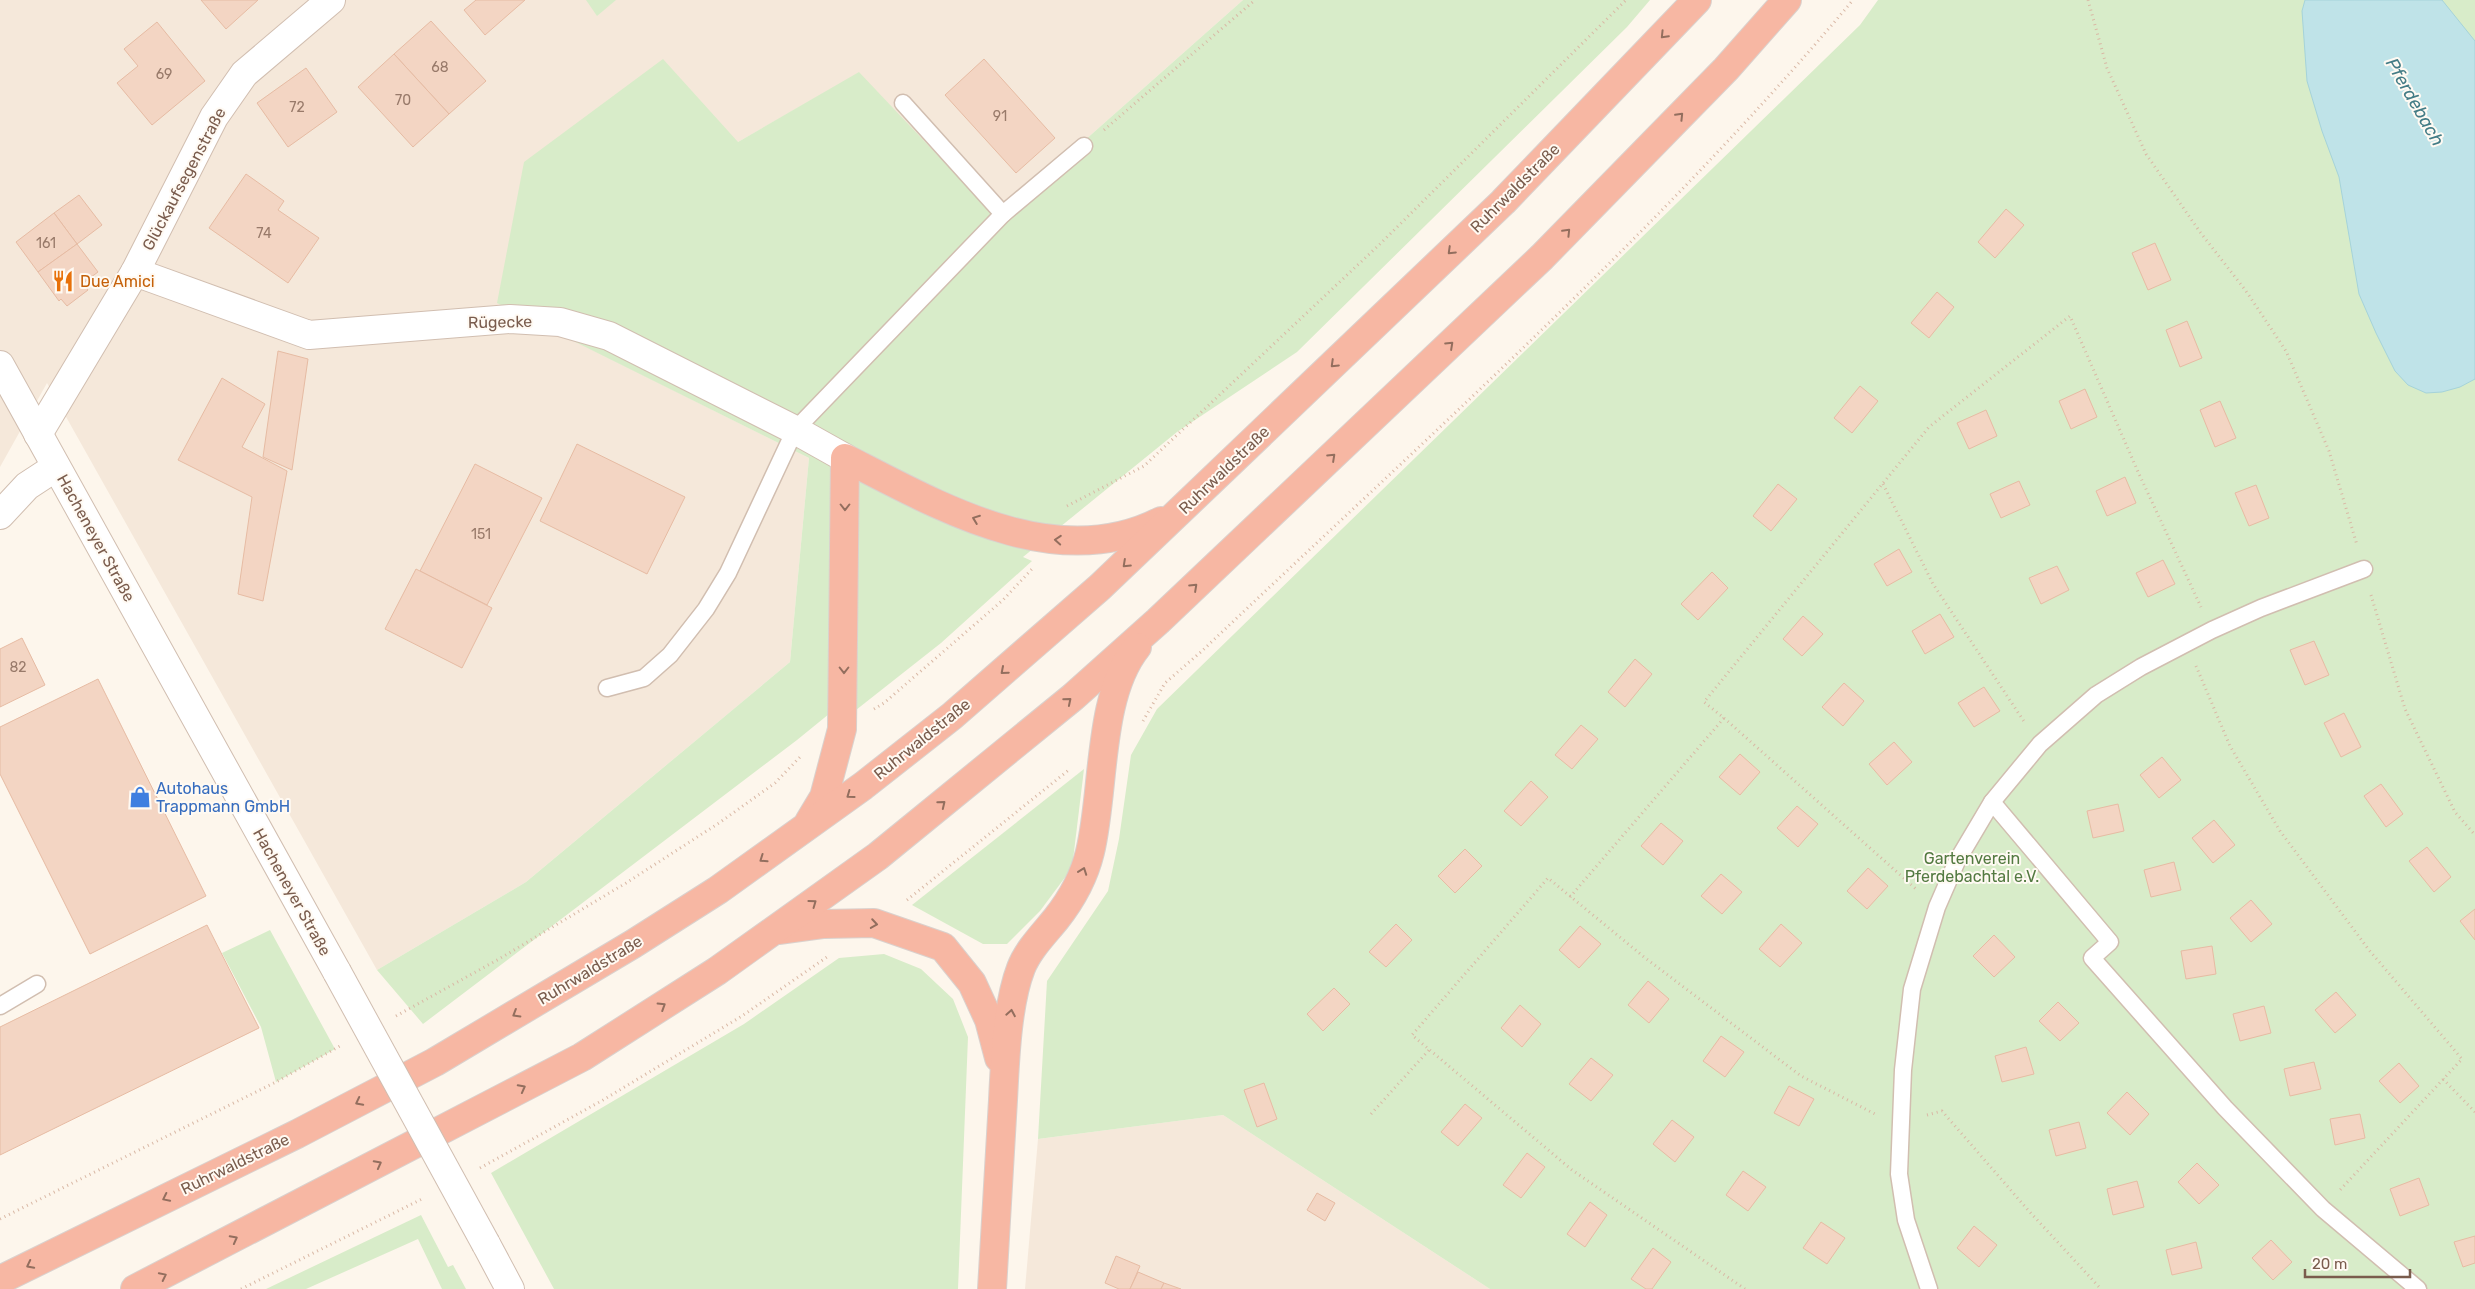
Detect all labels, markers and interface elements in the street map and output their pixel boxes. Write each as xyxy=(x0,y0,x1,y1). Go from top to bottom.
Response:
one-way arrow xyxy=(1661,30,1670,39)
water label: Pferdebach xyxy=(2381,54,2449,150)
house number: 68 xyxy=(431,59,449,76)
house number: 69 xyxy=(156,66,172,83)
house number: 70 xyxy=(395,92,411,109)
house number: 72 xyxy=(289,99,305,116)
street label: Glückaufsegenstraße xyxy=(138,104,230,254)
house number: 91 xyxy=(993,108,1007,125)
one-way arrow xyxy=(1674,113,1683,122)
street label: Ruhrwaldstraße xyxy=(1466,139,1564,237)
house number: 74 xyxy=(256,225,272,242)
one-way arrow xyxy=(1561,229,1570,238)
house number: 161 xyxy=(36,235,56,252)
one-way arrow xyxy=(1448,245,1457,254)
restaurant icon: Due Amici xyxy=(50,268,76,294)
place label: Due Amici xyxy=(80,272,155,291)
street label: Rügecke xyxy=(468,312,532,332)
one-way arrow xyxy=(1444,342,1453,351)
one-way arrow xyxy=(1331,358,1340,367)
street label: Ruhrwaldstraße xyxy=(1175,422,1273,518)
one-way arrow xyxy=(1326,454,1335,463)
street label: Hacheneyer Straße xyxy=(53,471,139,605)
one-way arrow xyxy=(840,504,850,511)
one-way arrow xyxy=(972,515,981,526)
house number: 151 xyxy=(471,526,491,543)
one-way arrow xyxy=(1053,534,1061,545)
one-way arrow xyxy=(1122,558,1131,567)
one-way arrow xyxy=(1188,584,1197,593)
house number: 82 xyxy=(9,659,27,676)
one-way arrow xyxy=(1000,665,1009,674)
one-way arrow xyxy=(839,666,849,674)
street label: Ruhrwaldstraße xyxy=(870,694,974,784)
one-way arrow xyxy=(1062,699,1071,707)
place label: Autohaus Trappmann GmbH xyxy=(156,779,290,816)
shop icon: Autohaus Trappmann GmbH xyxy=(127,784,153,810)
one-way arrow xyxy=(847,790,856,798)
one-way arrow xyxy=(937,801,946,810)
street label: Hacheneyer Straße xyxy=(249,825,335,959)
park label: Gartenverein Pferdebachtal e.V. xyxy=(1905,849,2039,886)
one-way arrow xyxy=(759,852,768,862)
one-way arrow xyxy=(1077,867,1087,875)
one-way arrow xyxy=(807,900,816,908)
one-way arrow xyxy=(870,919,879,929)
street label: Ruhrwaldstraße xyxy=(534,931,646,1009)
one-way arrow xyxy=(656,1003,665,1013)
one-way arrow xyxy=(512,1008,521,1018)
one-way arrow xyxy=(1006,1009,1016,1018)
one-way arrow xyxy=(516,1085,525,1095)
one-way arrow xyxy=(355,1096,364,1106)
street label: Ruhrwaldstraße xyxy=(178,1130,292,1198)
one-way arrow xyxy=(373,1160,382,1170)
one-way arrow xyxy=(162,1192,171,1202)
one-way arrow xyxy=(229,1236,238,1246)
scale bar xyxy=(2305,1246,2410,1278)
text: 20 m xyxy=(2312,1255,2347,1273)
one-way arrow xyxy=(26,1259,35,1269)
one-way arrow xyxy=(158,1271,167,1282)

